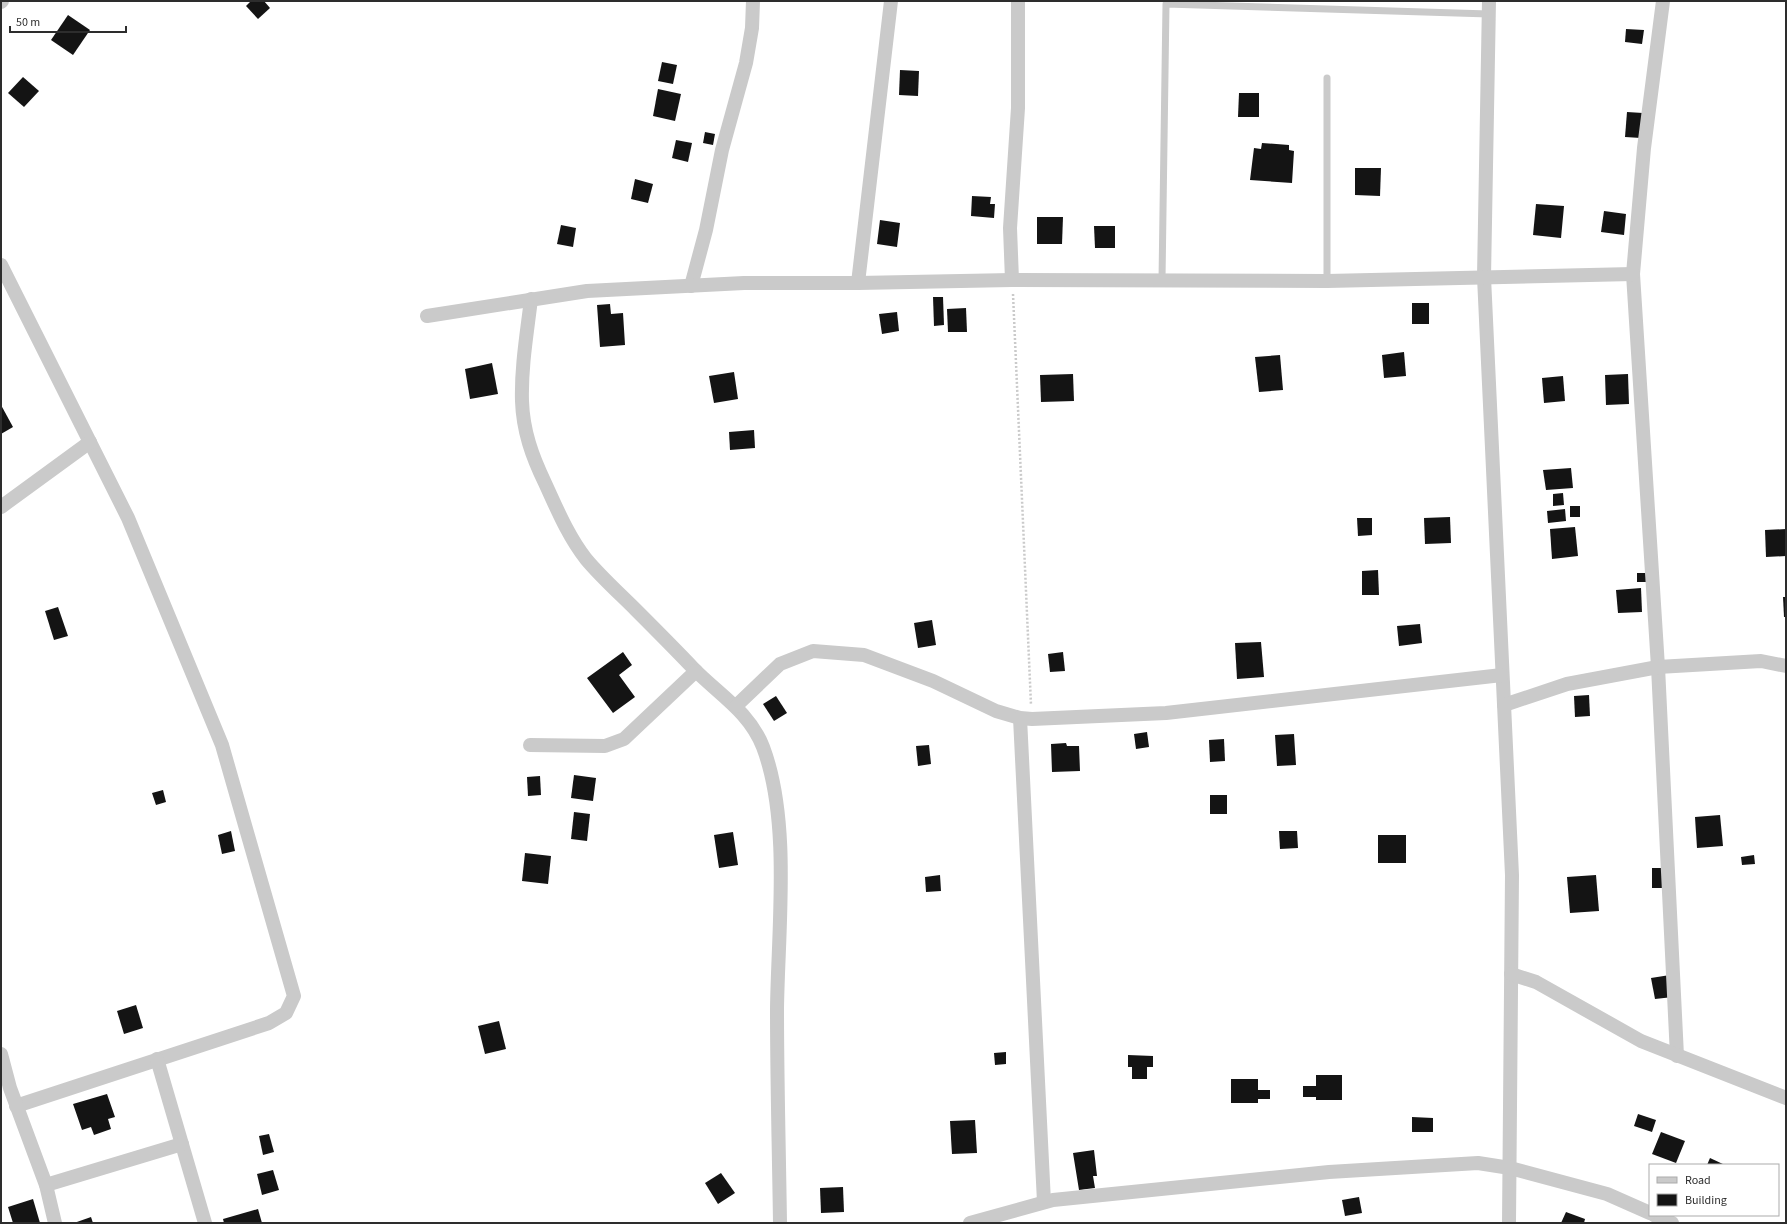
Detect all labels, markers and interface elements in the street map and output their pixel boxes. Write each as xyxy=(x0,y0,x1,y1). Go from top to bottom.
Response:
scale bar xyxy=(10,8,126,34)
text: 50 m xyxy=(16,14,40,31)
legend xyxy=(1649,1164,1779,1216)
text: Road xyxy=(1685,1172,1711,1189)
text: Building xyxy=(1685,1192,1727,1209)

